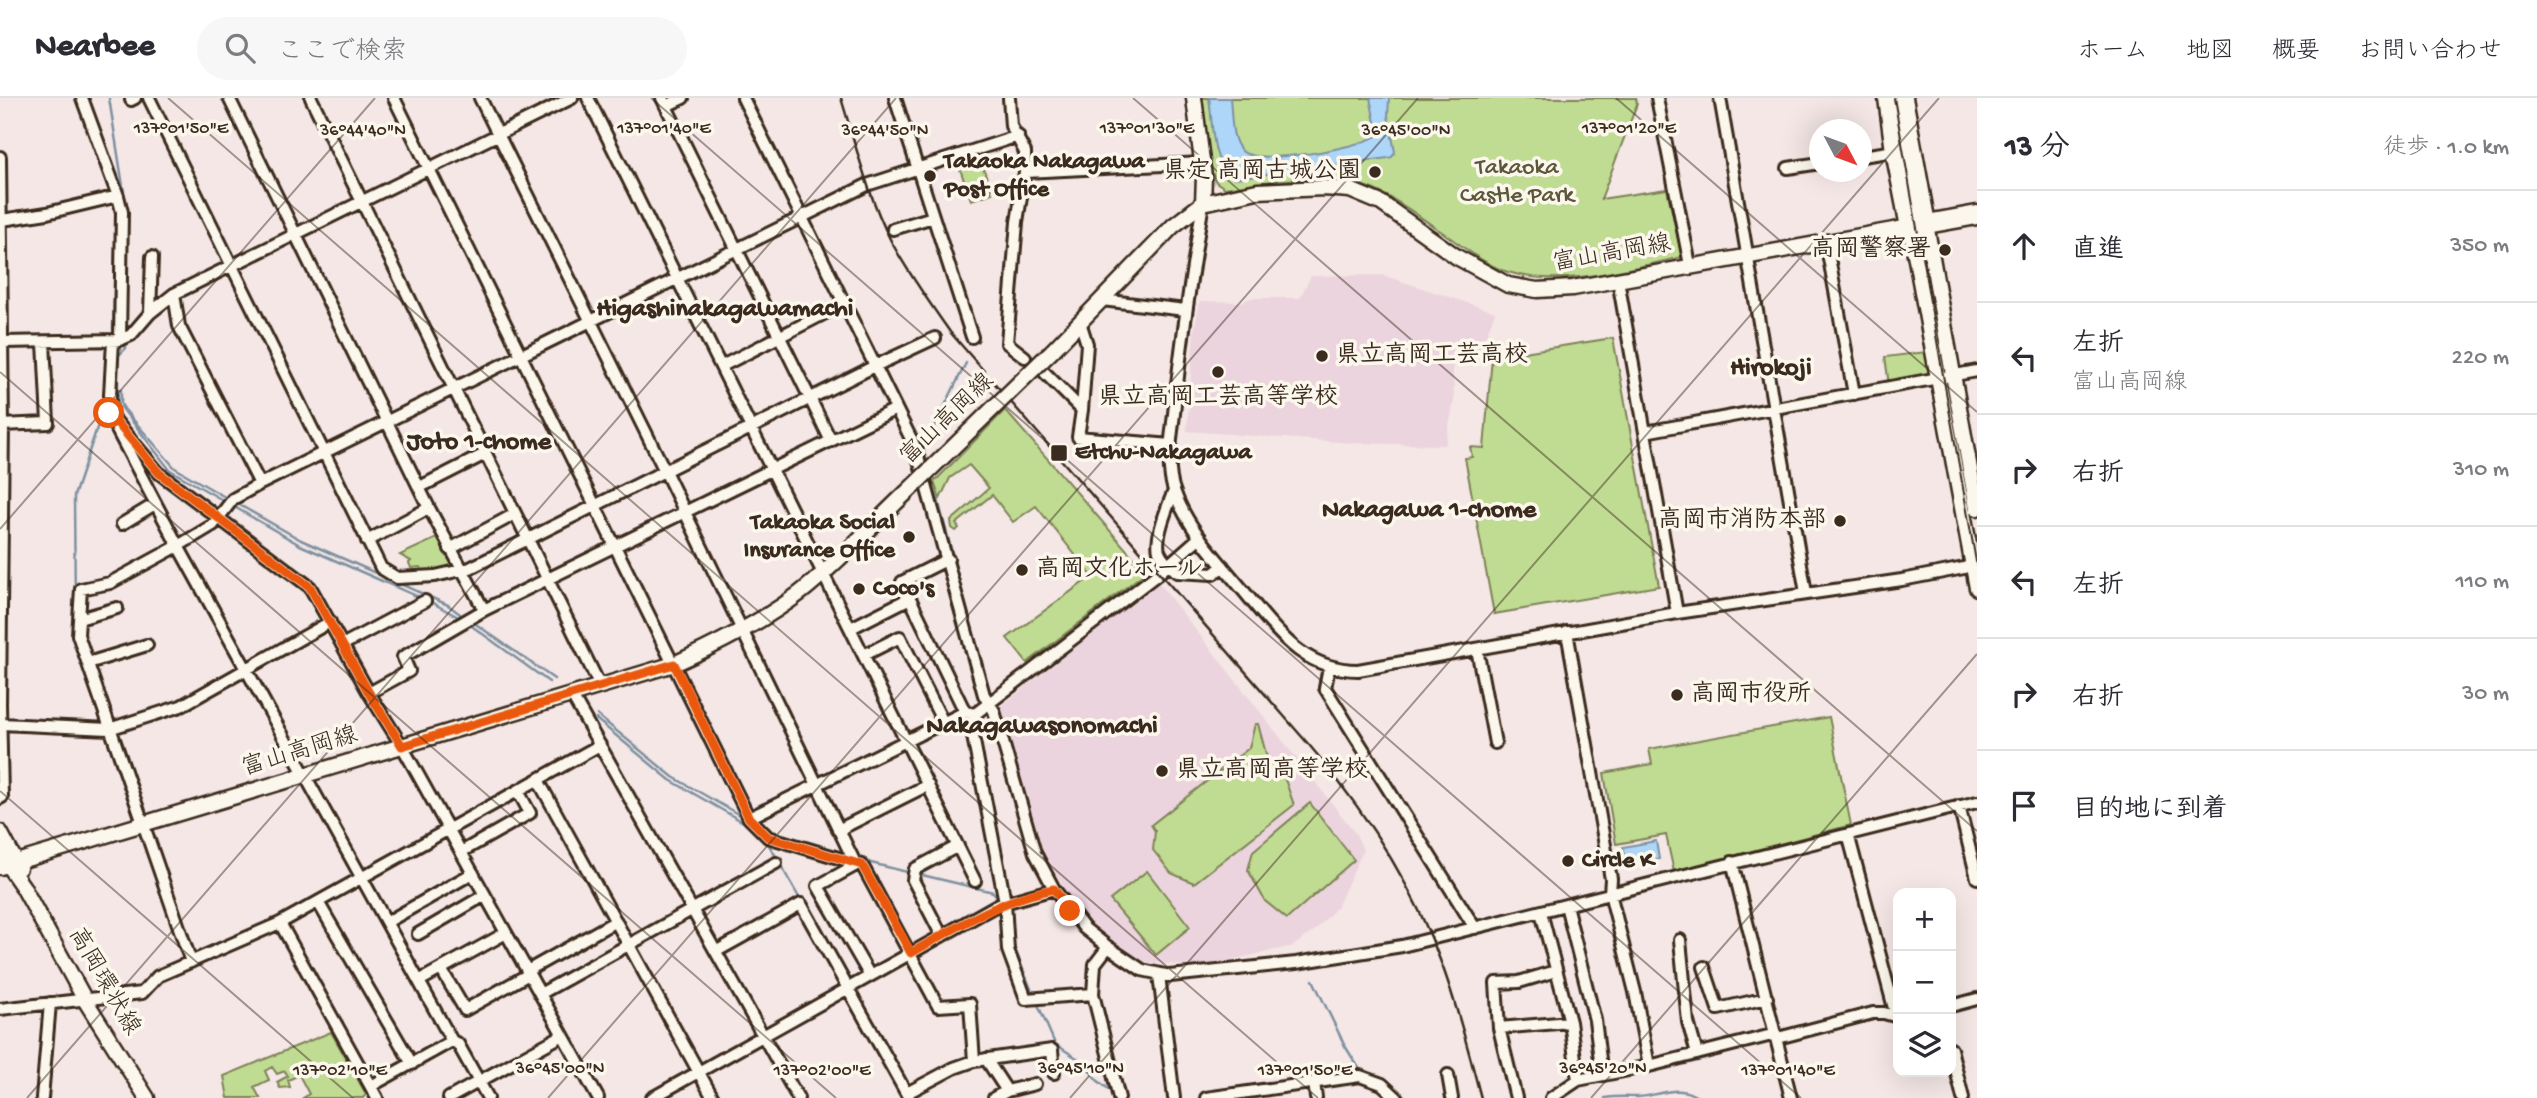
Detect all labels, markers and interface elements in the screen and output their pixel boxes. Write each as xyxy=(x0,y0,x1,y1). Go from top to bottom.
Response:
search box xyxy=(197,17,687,80)
text: Nearbee xyxy=(35,29,155,67)
icon: search xyxy=(221,29,259,67)
text: ここで検索 xyxy=(277,38,407,69)
text: ホーム xyxy=(2077,38,2148,67)
text: 地図 xyxy=(2186,38,2234,67)
text: 概要 xyxy=(2272,38,2320,67)
text: お問い合わせ xyxy=(2358,38,2502,67)
text: 137°01'50"E xyxy=(133,119,229,140)
text: 137°01'40"E xyxy=(616,119,712,140)
text: 137°01'30"E xyxy=(1099,119,1195,140)
text: 137°01'20"E xyxy=(1581,119,1677,140)
north arrow xyxy=(1809,119,1872,182)
text: 36°44'40"N xyxy=(319,121,406,142)
text: 36°44'50"N xyxy=(840,121,929,142)
text: 36°45'00"N xyxy=(1361,121,1450,142)
text: 13 分 xyxy=(2005,132,2070,167)
text: 徒歩 · 1.0 km xyxy=(2383,135,2509,162)
place label: Takaoka Nakagawa Post Office xyxy=(942,148,1146,205)
park label: Takaoka Castle Park xyxy=(1460,154,1576,211)
place label: 県定 高岡古城公園 xyxy=(1163,157,1361,187)
marker: 県定 高岡古城公園 xyxy=(1367,164,1383,180)
marker: Takaoka Nakagawa Post Office xyxy=(922,168,938,184)
icon: ahead xyxy=(2005,227,2043,265)
street label: 富山高岡線 xyxy=(1550,229,1674,280)
text: 350 m xyxy=(2450,233,2509,260)
place label: 高岡警察署 xyxy=(1811,235,1931,265)
text: 直進 xyxy=(2072,236,2124,267)
marker: 高岡警察署 xyxy=(1937,242,1953,258)
district label: Higashinakagawamachi xyxy=(597,295,853,326)
text: 左折 xyxy=(2072,330,2124,361)
icon: left xyxy=(2005,339,2043,377)
place label: 県立高岡工芸高校 xyxy=(1336,341,1528,371)
text: 220 m xyxy=(2452,345,2509,372)
marker: 県立高岡工芸高校 xyxy=(1314,348,1330,364)
district label: Hirokoji xyxy=(1730,354,1812,385)
marker: 県立高岡工芸高等学校 xyxy=(1210,364,1226,380)
street label: 富山高岡線 xyxy=(894,367,1001,472)
text: 富山高岡線 xyxy=(2072,370,2187,397)
place label: 県立高岡工芸高等学校 xyxy=(1098,383,1338,413)
route start xyxy=(93,397,124,428)
district label: Joto 1-chome xyxy=(406,428,553,459)
place label: Etchu-Nakagawa xyxy=(1075,439,1253,468)
marker: Etchu-Nakagawa xyxy=(1049,443,1069,463)
icon: right xyxy=(2005,451,2043,489)
text: 310 m xyxy=(2453,457,2509,484)
text: 右折 xyxy=(2072,460,2124,491)
district label: Nakagawa 1-chome xyxy=(1322,496,1538,527)
place label: 高岡市消防本部 xyxy=(1658,506,1826,536)
place label: Takaoka Social Insurance Office xyxy=(743,509,897,566)
marker: 高岡市消防本部 xyxy=(1832,513,1848,529)
marker: Takaoka Social Insurance Office xyxy=(901,529,917,545)
place label: 高岡文化ホール xyxy=(1036,555,1203,585)
marker: 高岡文化ホール xyxy=(1014,562,1030,578)
icon: left xyxy=(2005,563,2043,601)
text: 110 m xyxy=(2456,569,2509,596)
text: 左折 xyxy=(2072,572,2124,603)
place label: Coco's xyxy=(873,575,935,604)
marker: Coco's xyxy=(851,581,867,597)
icon: right xyxy=(2005,675,2043,713)
place label: 高岡市役所 xyxy=(1691,680,1811,710)
text: 30 m xyxy=(2462,681,2509,708)
text: 右折 xyxy=(2072,684,2124,715)
marker: 高岡市役所 xyxy=(1669,687,1685,703)
district label: Nakagawasonomachi xyxy=(926,712,1158,743)
street label: 富山高岡線 xyxy=(238,721,362,784)
place label: 県立高岡高等学校 xyxy=(1176,756,1368,786)
marker: 県立高岡高等学校 xyxy=(1154,763,1170,779)
icon: arrive xyxy=(2005,787,2043,825)
text: 目的地に到着 xyxy=(2072,796,2228,827)
place label: Circle K xyxy=(1582,847,1656,876)
marker: Circle K xyxy=(1560,853,1576,869)
map controls xyxy=(1893,888,1956,1077)
button: + xyxy=(1893,888,1956,951)
route end xyxy=(1054,895,1085,926)
street label: 高岡環状線 xyxy=(60,922,146,1041)
button: − xyxy=(1893,951,1956,1014)
button: layers xyxy=(1893,1014,1956,1077)
text: 36°45'00"N xyxy=(515,1059,604,1080)
text: 36°45'10"N xyxy=(1037,1059,1124,1080)
text: 36°45'20"N xyxy=(1558,1059,1647,1080)
text: 137°02'10"E xyxy=(292,1061,388,1082)
text: 137°02'00"E xyxy=(773,1061,871,1082)
text: 137°01'50"E xyxy=(1257,1061,1353,1082)
text: 137°01'40"E xyxy=(1740,1061,1836,1082)

